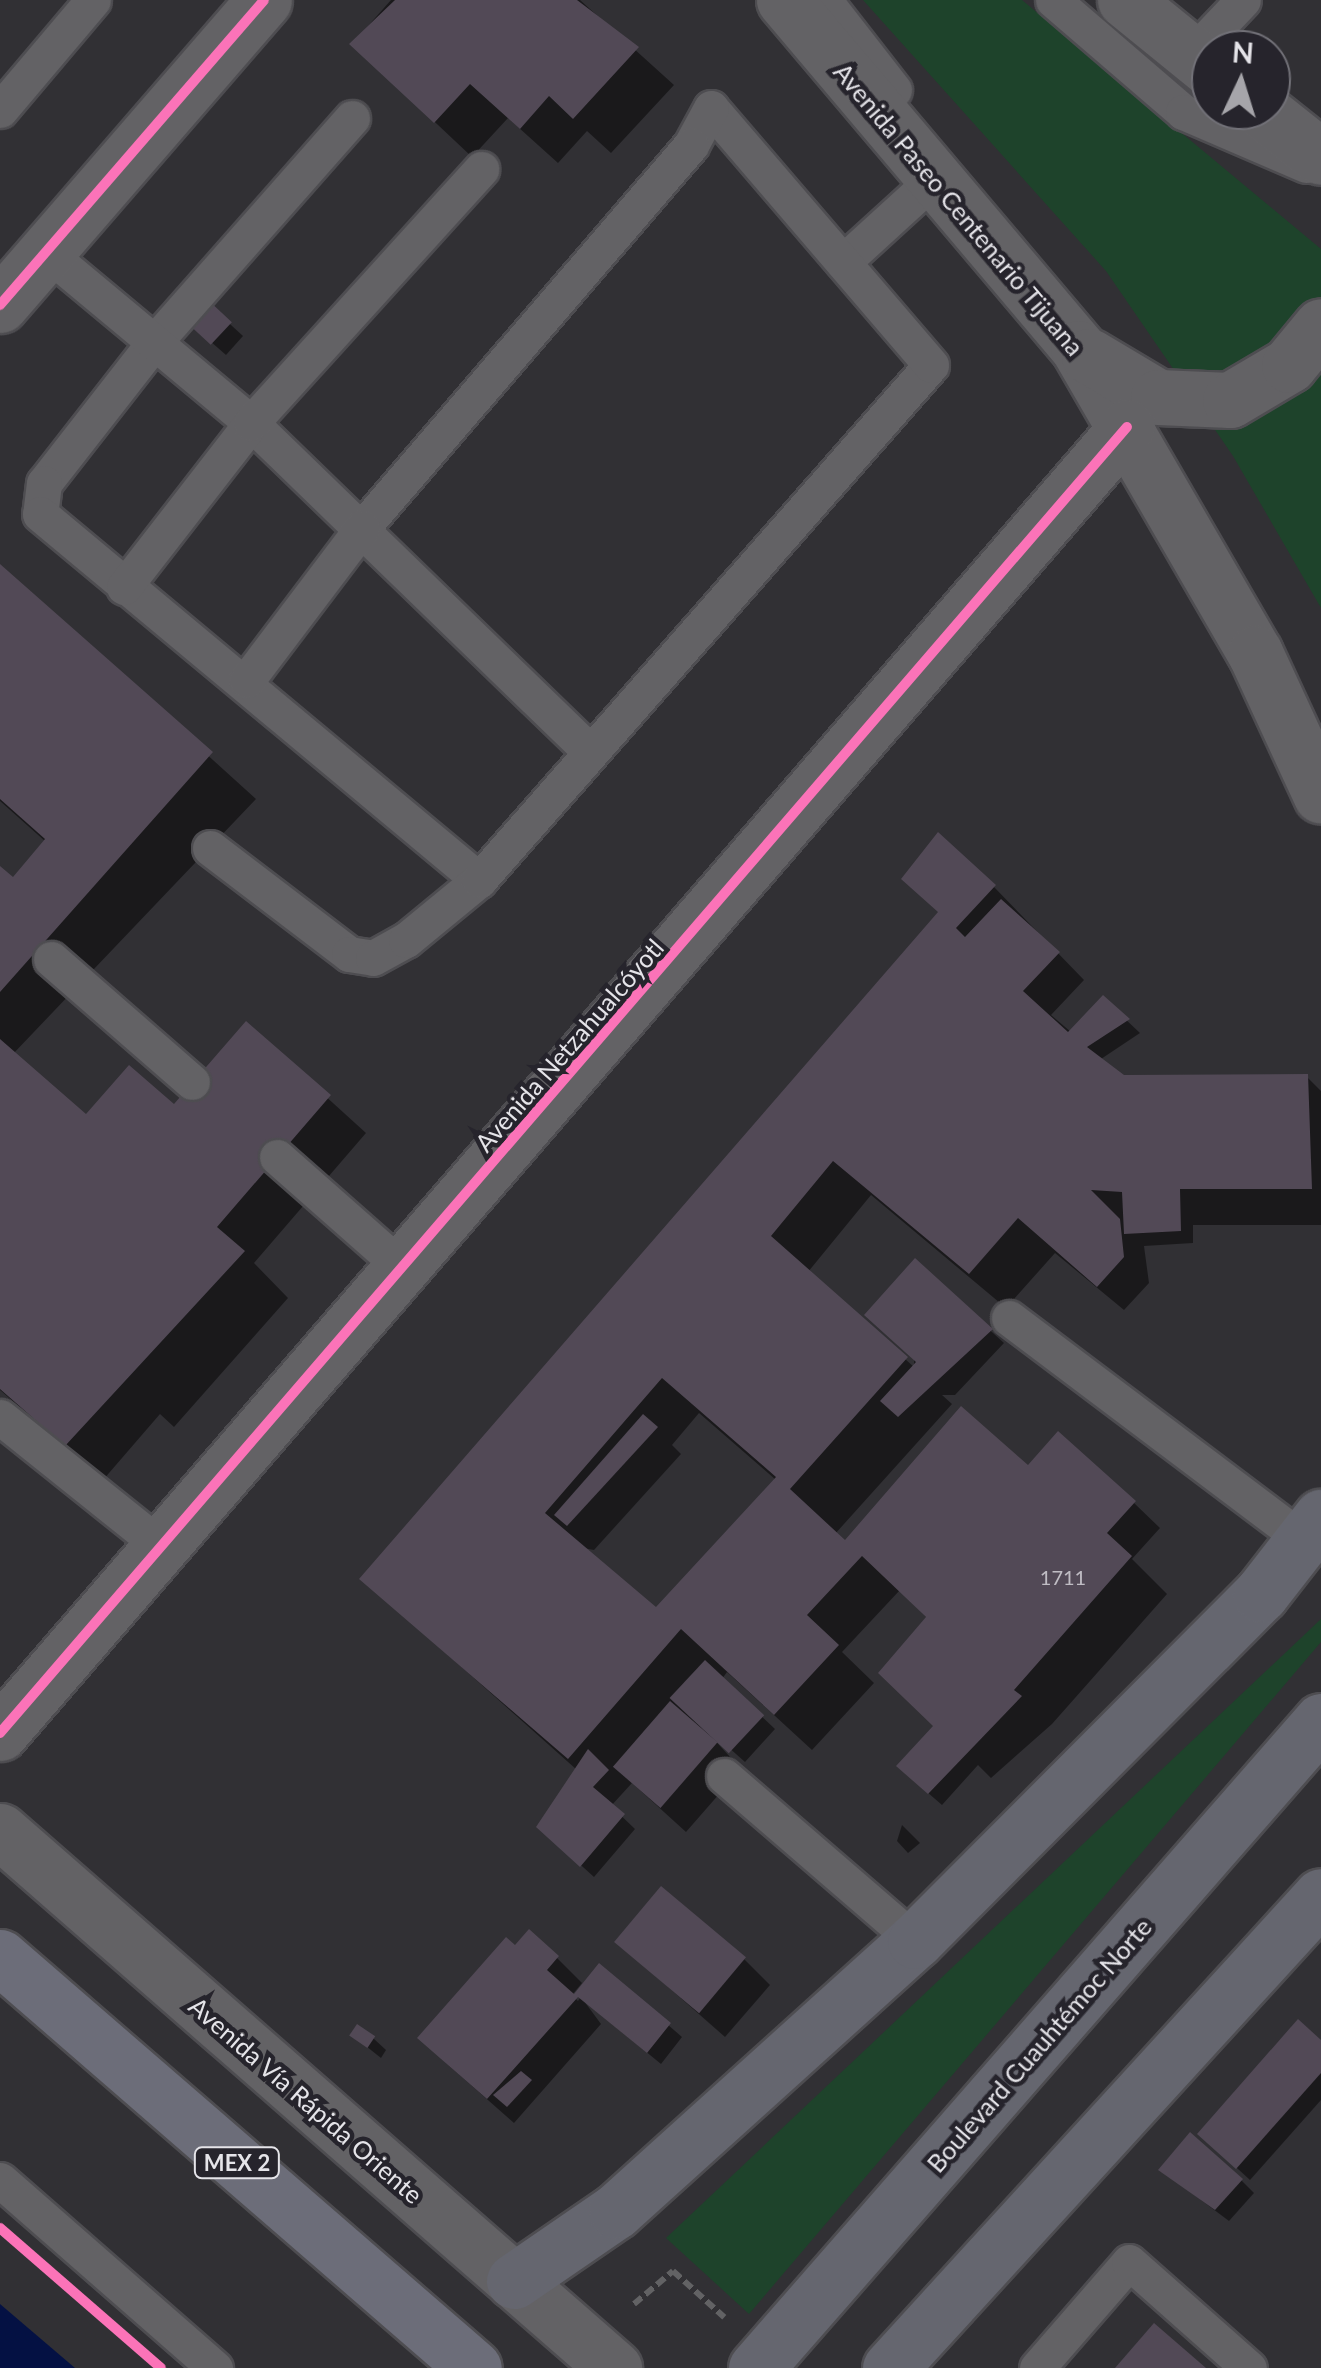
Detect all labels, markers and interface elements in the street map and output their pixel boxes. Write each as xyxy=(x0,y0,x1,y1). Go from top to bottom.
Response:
north arrow xyxy=(1191,30,1291,130)
text: N xyxy=(1231,34,1255,70)
street label: Avenida Paseo Centenario Tijuana xyxy=(828,56,1090,362)
street label: Avenida Netzahualcóyotl xyxy=(468,933,670,1157)
house number: 1711 xyxy=(1040,1565,1086,1589)
street label: Boulevard Cuauhtémoc Norte xyxy=(920,1912,1158,2178)
street label: Avenida Vía Rápida Oriente xyxy=(183,1990,429,2210)
road number: MEX 2 xyxy=(192,2146,282,2180)

